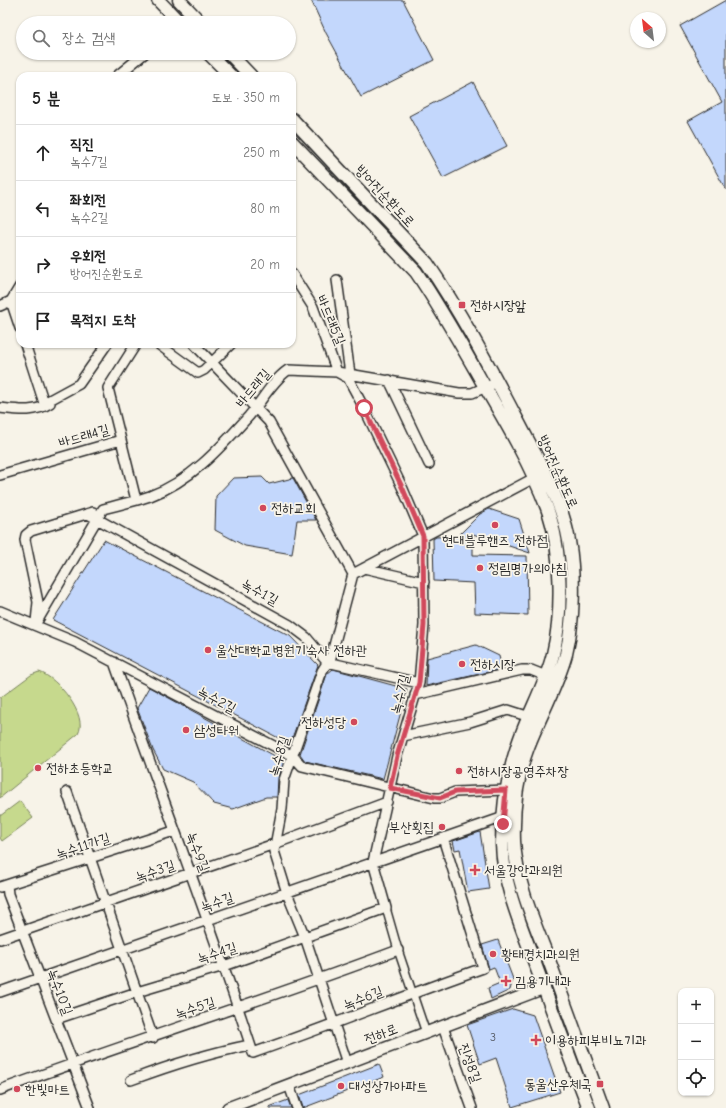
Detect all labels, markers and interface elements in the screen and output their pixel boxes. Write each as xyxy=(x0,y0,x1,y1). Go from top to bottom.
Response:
north arrow xyxy=(630,12,666,48)
search box xyxy=(16,16,296,60)
icon: search xyxy=(30,27,52,49)
text: 장소 검색 xyxy=(62,29,115,47)
text: 5 분 xyxy=(32,89,61,108)
text: 도보 · 350 m xyxy=(211,90,280,105)
text: 직진 xyxy=(70,135,94,153)
icon: ahead xyxy=(32,142,54,164)
text: 250 m xyxy=(243,145,280,160)
text: 녹수7길 xyxy=(70,154,108,169)
street label: 방어진순환도로 xyxy=(352,161,418,231)
text: 좌회전 xyxy=(70,191,106,209)
icon: left xyxy=(32,198,54,220)
text: 80 m xyxy=(250,201,280,216)
text: 녹수2길 xyxy=(70,210,108,225)
text: 우회전 xyxy=(70,247,106,265)
icon: right xyxy=(32,254,54,276)
text: 20 m xyxy=(250,257,280,272)
text: 방어진순환도로 xyxy=(70,266,143,281)
street label: 바드래5길 xyxy=(313,292,349,348)
place label: 전하시장앞 xyxy=(470,297,526,314)
marker: 전하시장앞 xyxy=(457,300,467,310)
icon: arrive xyxy=(32,310,54,332)
text: 목적지 도착 xyxy=(70,311,136,329)
street label: 바드래길 xyxy=(232,365,274,411)
route start xyxy=(355,399,373,417)
street label: 바드래4길 xyxy=(57,420,112,451)
street label: 방어진순환도로 xyxy=(534,433,582,511)
place label: 전하교회 xyxy=(271,500,316,517)
marker: 전하교회 xyxy=(258,503,268,513)
marker: 현대블루핸즈 전하점 xyxy=(490,520,500,530)
place label: 현대블루핸즈 전하점 xyxy=(442,532,548,549)
place label: 정림명가의아침 xyxy=(488,560,567,577)
marker: 정림명가의아침 xyxy=(475,563,485,573)
street label: 녹수1길 xyxy=(239,575,282,609)
place label: 울산대학교병원기숙사 전하관 xyxy=(216,642,367,659)
marker: 울산대학교병원기숙사 전하관 xyxy=(203,645,213,655)
place label: 전하시장 xyxy=(470,656,516,673)
marker: 전하시장 xyxy=(457,659,467,669)
street label: 녹수7길 xyxy=(387,672,413,716)
street label: 녹수2길 xyxy=(195,683,240,718)
place label: 전하성당 xyxy=(301,714,347,731)
marker: 전하성당 xyxy=(349,717,359,727)
place label: 삼성타워 xyxy=(194,722,239,739)
marker: 삼성타워 xyxy=(181,725,191,735)
street label: 녹수8길 xyxy=(265,733,293,778)
place label: 전하초등학교 xyxy=(46,760,114,777)
marker: 전하초등학교 xyxy=(33,763,43,773)
place label: 전하시장공영주차장 xyxy=(467,763,569,780)
marker: 전하시장공영주차장 xyxy=(454,766,464,776)
route end xyxy=(494,815,512,833)
place label: 부산횟집 xyxy=(389,819,434,836)
marker: 부산횟집 xyxy=(437,822,447,832)
street label: 녹수11가길 xyxy=(54,829,113,863)
street label: 녹수9길 xyxy=(183,830,214,875)
street label: 녹수3길 xyxy=(133,856,178,886)
place label: 서울강안과의원 xyxy=(484,862,563,879)
marker: 서울강안과의원 xyxy=(469,864,481,876)
street label: 녹수길 xyxy=(198,888,236,916)
street label: 녹수4길 xyxy=(195,938,240,967)
place label: 황태경치과의원 xyxy=(501,946,580,963)
marker: 황태경치과의원 xyxy=(488,949,498,959)
street label: 녹수10길 xyxy=(43,967,77,1018)
place label: 김용기내과 xyxy=(515,973,571,990)
marker: 김용기내과 xyxy=(500,975,512,987)
street label: 녹수6길 xyxy=(341,982,386,1014)
map controls xyxy=(678,988,714,1096)
button: + xyxy=(678,988,714,1024)
street label: 녹수5길 xyxy=(173,993,218,1023)
street label: 전하로 xyxy=(362,1020,400,1048)
button: − xyxy=(678,1024,714,1060)
house number: 3 xyxy=(490,1030,496,1044)
place label: 이용하피부비뇨기과 xyxy=(545,1032,646,1049)
marker: 이용하피부비뇨기과 xyxy=(530,1034,542,1046)
street label: 진성8길 xyxy=(455,1041,485,1086)
button: locate xyxy=(678,1060,714,1096)
place label: 동울산우체국 xyxy=(524,1076,592,1093)
place label: 대성상가아파트 xyxy=(349,1078,428,1095)
marker: 동울산우체국 xyxy=(595,1079,605,1089)
place label: 한빛마트 xyxy=(25,1081,70,1098)
marker: 대성상가아파트 xyxy=(336,1081,346,1091)
marker: 한빛마트 xyxy=(12,1084,22,1094)

